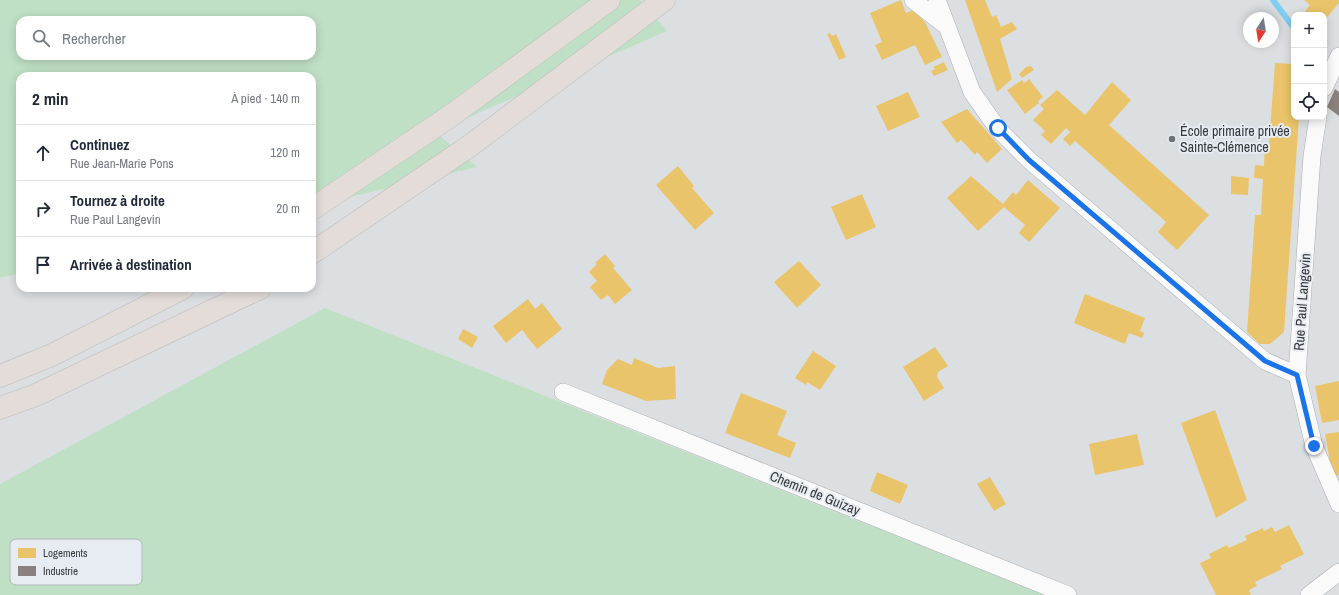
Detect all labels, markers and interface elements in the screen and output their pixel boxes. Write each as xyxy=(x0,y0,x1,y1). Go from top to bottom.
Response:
north arrow xyxy=(1243,12,1279,48)
map controls xyxy=(1291,12,1327,120)
button: + xyxy=(1291,12,1327,48)
search box xyxy=(16,16,316,60)
icon: search xyxy=(30,27,52,49)
text: Rechercher xyxy=(62,28,126,49)
button: − xyxy=(1291,48,1327,84)
button: locate xyxy=(1291,84,1327,120)
text: 2 min xyxy=(32,87,68,110)
text: À pied · 140 m xyxy=(231,90,300,107)
route start xyxy=(989,119,1007,137)
place label: École primaire privée Sainte-Clémence xyxy=(1180,122,1290,156)
text: Continuez xyxy=(70,134,129,155)
marker: École primaire privée Sainte-Clémence xyxy=(1167,134,1177,144)
icon: ahead xyxy=(32,142,54,164)
text: 120 m xyxy=(270,144,300,161)
text: Rue Jean-Marie Pons xyxy=(70,155,174,172)
text: Tournez à droite xyxy=(70,190,165,211)
icon: right xyxy=(32,198,54,220)
text: 20 m xyxy=(276,200,300,217)
text: Rue Paul Langevin xyxy=(70,211,161,228)
street label: Rue Paul Langevin xyxy=(1290,253,1314,351)
icon: arrive xyxy=(32,254,54,276)
text: Arrivée à destination xyxy=(70,254,192,275)
route end xyxy=(1305,437,1323,455)
street label: Chemin de Guizay xyxy=(767,467,863,519)
legend xyxy=(10,539,142,585)
text: Logements xyxy=(43,546,88,560)
text: Industrie xyxy=(43,564,78,578)

